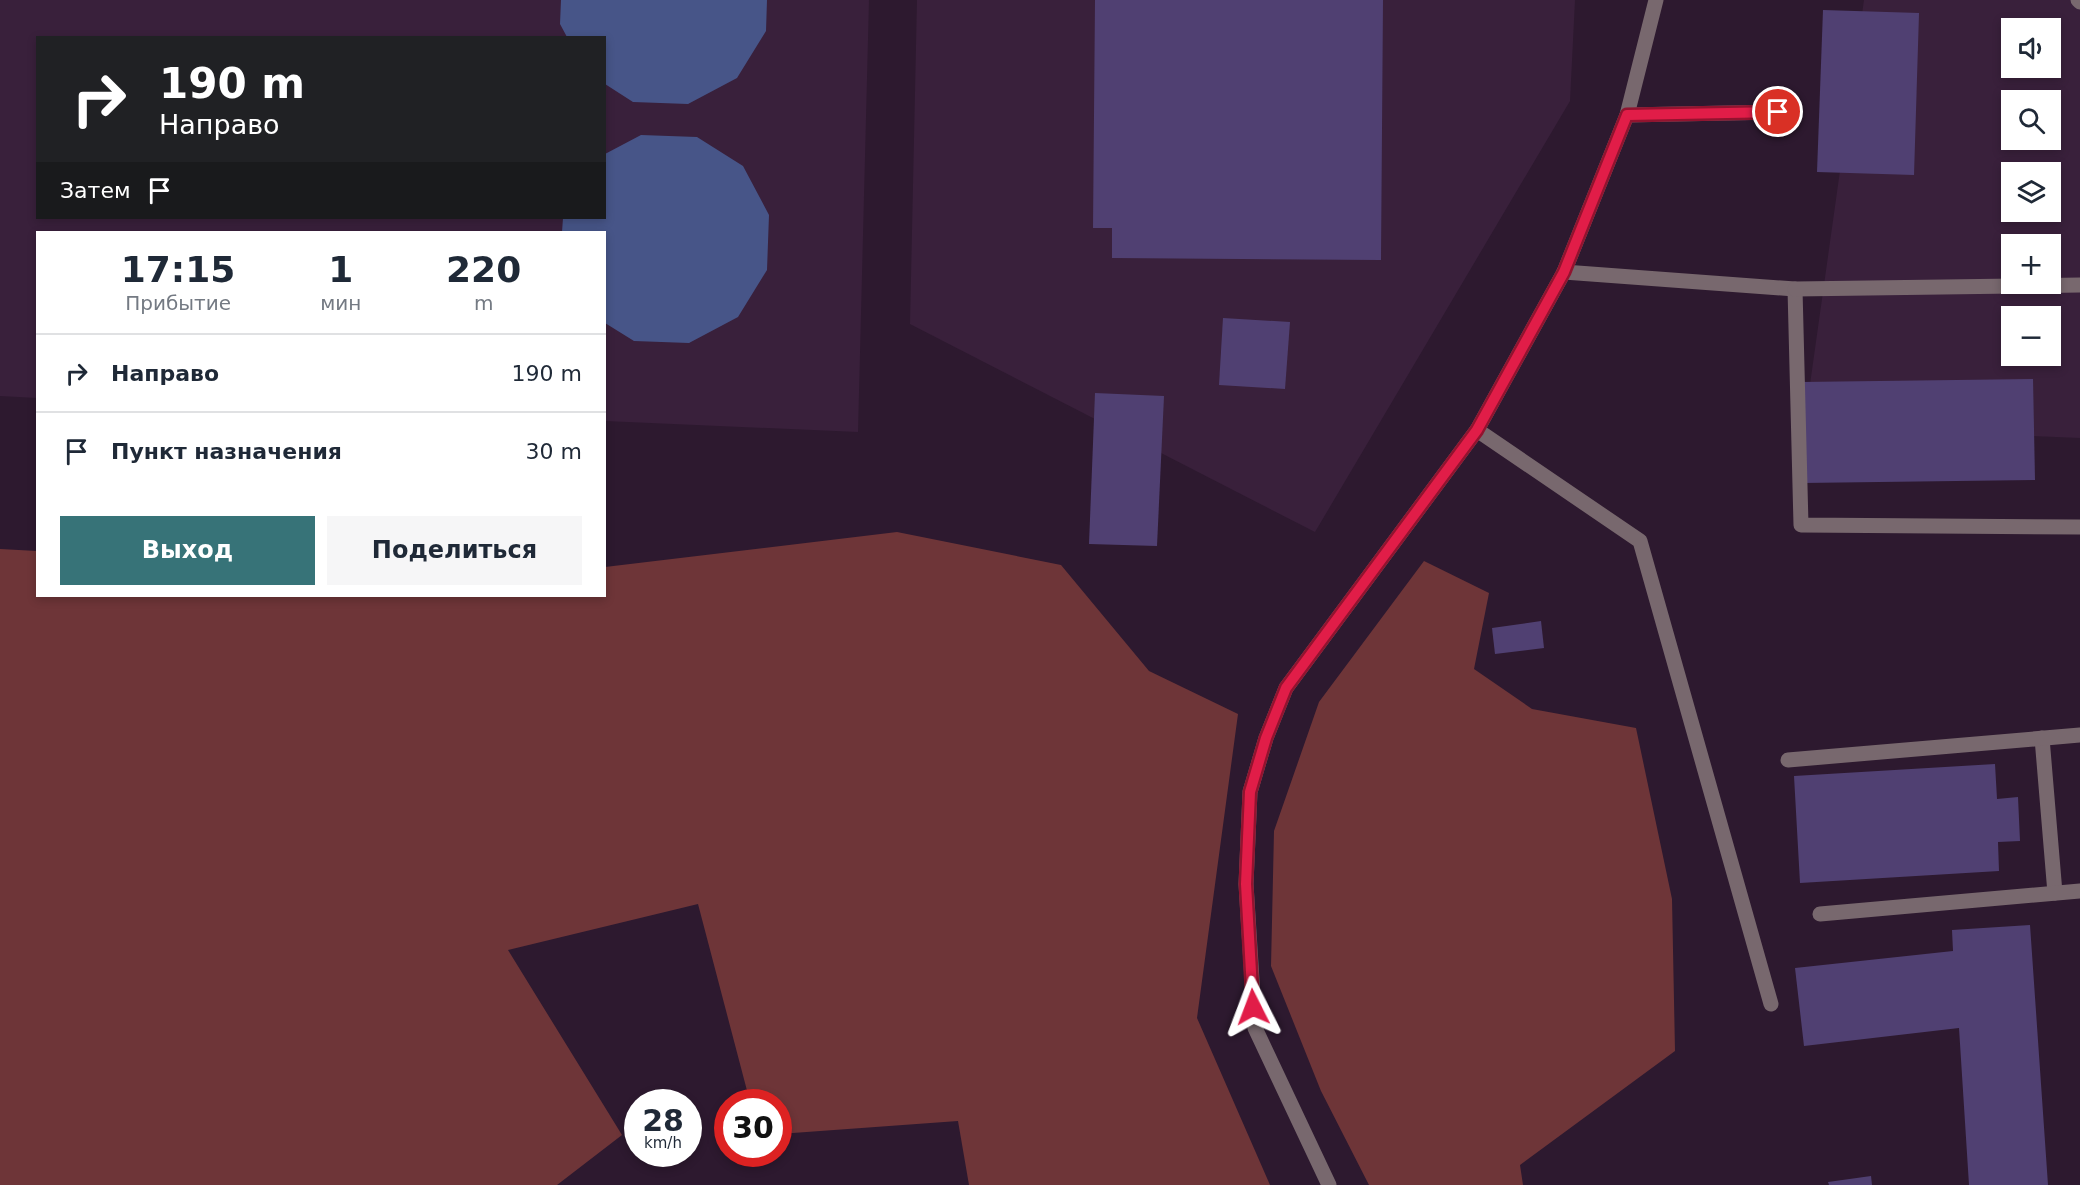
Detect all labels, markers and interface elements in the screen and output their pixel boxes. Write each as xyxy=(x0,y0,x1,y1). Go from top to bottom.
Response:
map controls xyxy=(2001,18,2061,366)
button: sound xyxy=(2001,18,2061,78)
text: 190 m xyxy=(159,59,305,108)
icon: right xyxy=(60,60,138,138)
pin xyxy=(1752,86,1803,137)
button: search xyxy=(2001,90,2061,150)
icon: arrive xyxy=(1761,95,1794,128)
text: Направо xyxy=(159,109,280,140)
button: layers xyxy=(2001,162,2061,222)
icon: arrive xyxy=(143,174,176,207)
text: Затем xyxy=(60,178,131,203)
button: + xyxy=(2001,234,2061,294)
text: 17:15 xyxy=(121,249,235,290)
text: 1 xyxy=(328,249,353,290)
text: 220 xyxy=(446,249,521,290)
text: Прибытие xyxy=(125,291,231,315)
text: мин xyxy=(320,291,361,315)
text: m xyxy=(474,291,493,315)
button: − xyxy=(2001,306,2061,366)
icon: right xyxy=(60,357,93,390)
text: Направо xyxy=(111,361,219,386)
text: 190 m xyxy=(512,361,582,386)
icon: arrive xyxy=(60,435,93,468)
text: Пункт назначения xyxy=(111,439,342,464)
text: 30 m xyxy=(526,439,582,464)
button: Выход xyxy=(60,516,315,585)
button: Поделиться xyxy=(327,516,582,585)
position arrow xyxy=(1221,975,1285,1039)
speed limit sign: 30 xyxy=(714,1089,792,1167)
text: 28 xyxy=(642,1103,684,1138)
text: km/h xyxy=(644,1134,682,1152)

